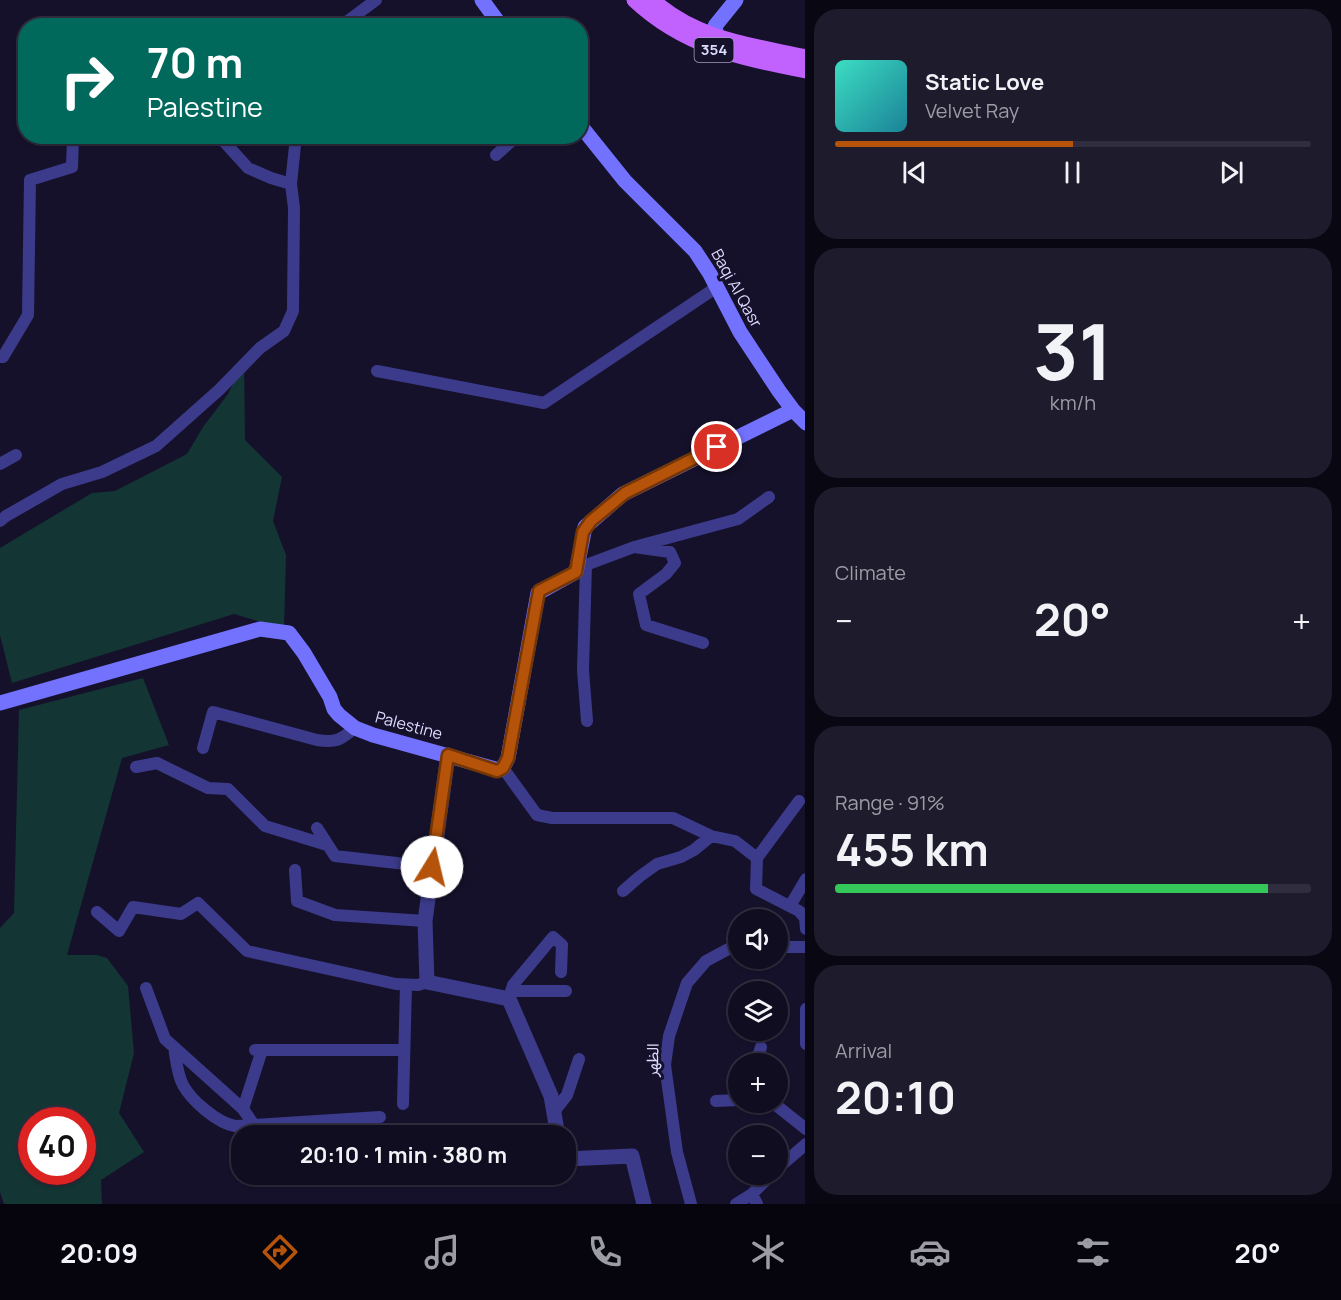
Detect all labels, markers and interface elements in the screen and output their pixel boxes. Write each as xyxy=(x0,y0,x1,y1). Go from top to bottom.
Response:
text: 70 m xyxy=(147,33,243,91)
road number: 354 xyxy=(694,38,734,62)
icon: right xyxy=(48,42,126,120)
text: Static Love xyxy=(925,67,1044,97)
text: Palestine xyxy=(147,88,263,125)
text: Velvet Ray xyxy=(925,97,1019,124)
icon: previous xyxy=(898,156,931,189)
icon: pause xyxy=(1056,156,1089,189)
icon: next xyxy=(1215,156,1248,189)
street label: Baqi Al Qasr xyxy=(706,245,768,331)
text: 31 xyxy=(1033,297,1113,403)
text: km/h xyxy=(1050,389,1096,416)
pin xyxy=(691,421,742,472)
icon: arrive xyxy=(700,430,733,463)
text: Climate xyxy=(835,559,906,586)
text: 20° xyxy=(1034,588,1111,650)
text: − xyxy=(835,598,853,643)
text: + xyxy=(1292,598,1311,643)
street label: Palestine xyxy=(373,705,445,745)
text: Range · 91% xyxy=(835,789,945,816)
text: 455 km xyxy=(835,818,989,880)
position arrow xyxy=(400,835,464,899)
map controls xyxy=(728,909,788,1185)
button: sound xyxy=(728,909,788,969)
button: layers xyxy=(728,981,788,1041)
text: Arrival xyxy=(835,1037,892,1064)
street label: الظهر xyxy=(640,1043,664,1078)
button: + xyxy=(728,1053,788,1113)
text: 20:10 xyxy=(835,1066,956,1128)
speed limit sign: 40 xyxy=(18,1107,96,1185)
button: − xyxy=(728,1125,788,1185)
text: 20:10 · 1 min · 380 m xyxy=(300,1140,507,1170)
icon: directions xyxy=(259,1231,301,1273)
icon: music xyxy=(421,1231,463,1273)
icon: phone xyxy=(584,1231,626,1273)
icon: climate xyxy=(747,1231,789,1273)
icon: car xyxy=(909,1231,951,1273)
icon: filters xyxy=(1072,1231,1114,1273)
text: 20:09 xyxy=(60,1234,138,1271)
text: 20° xyxy=(1235,1234,1281,1271)

